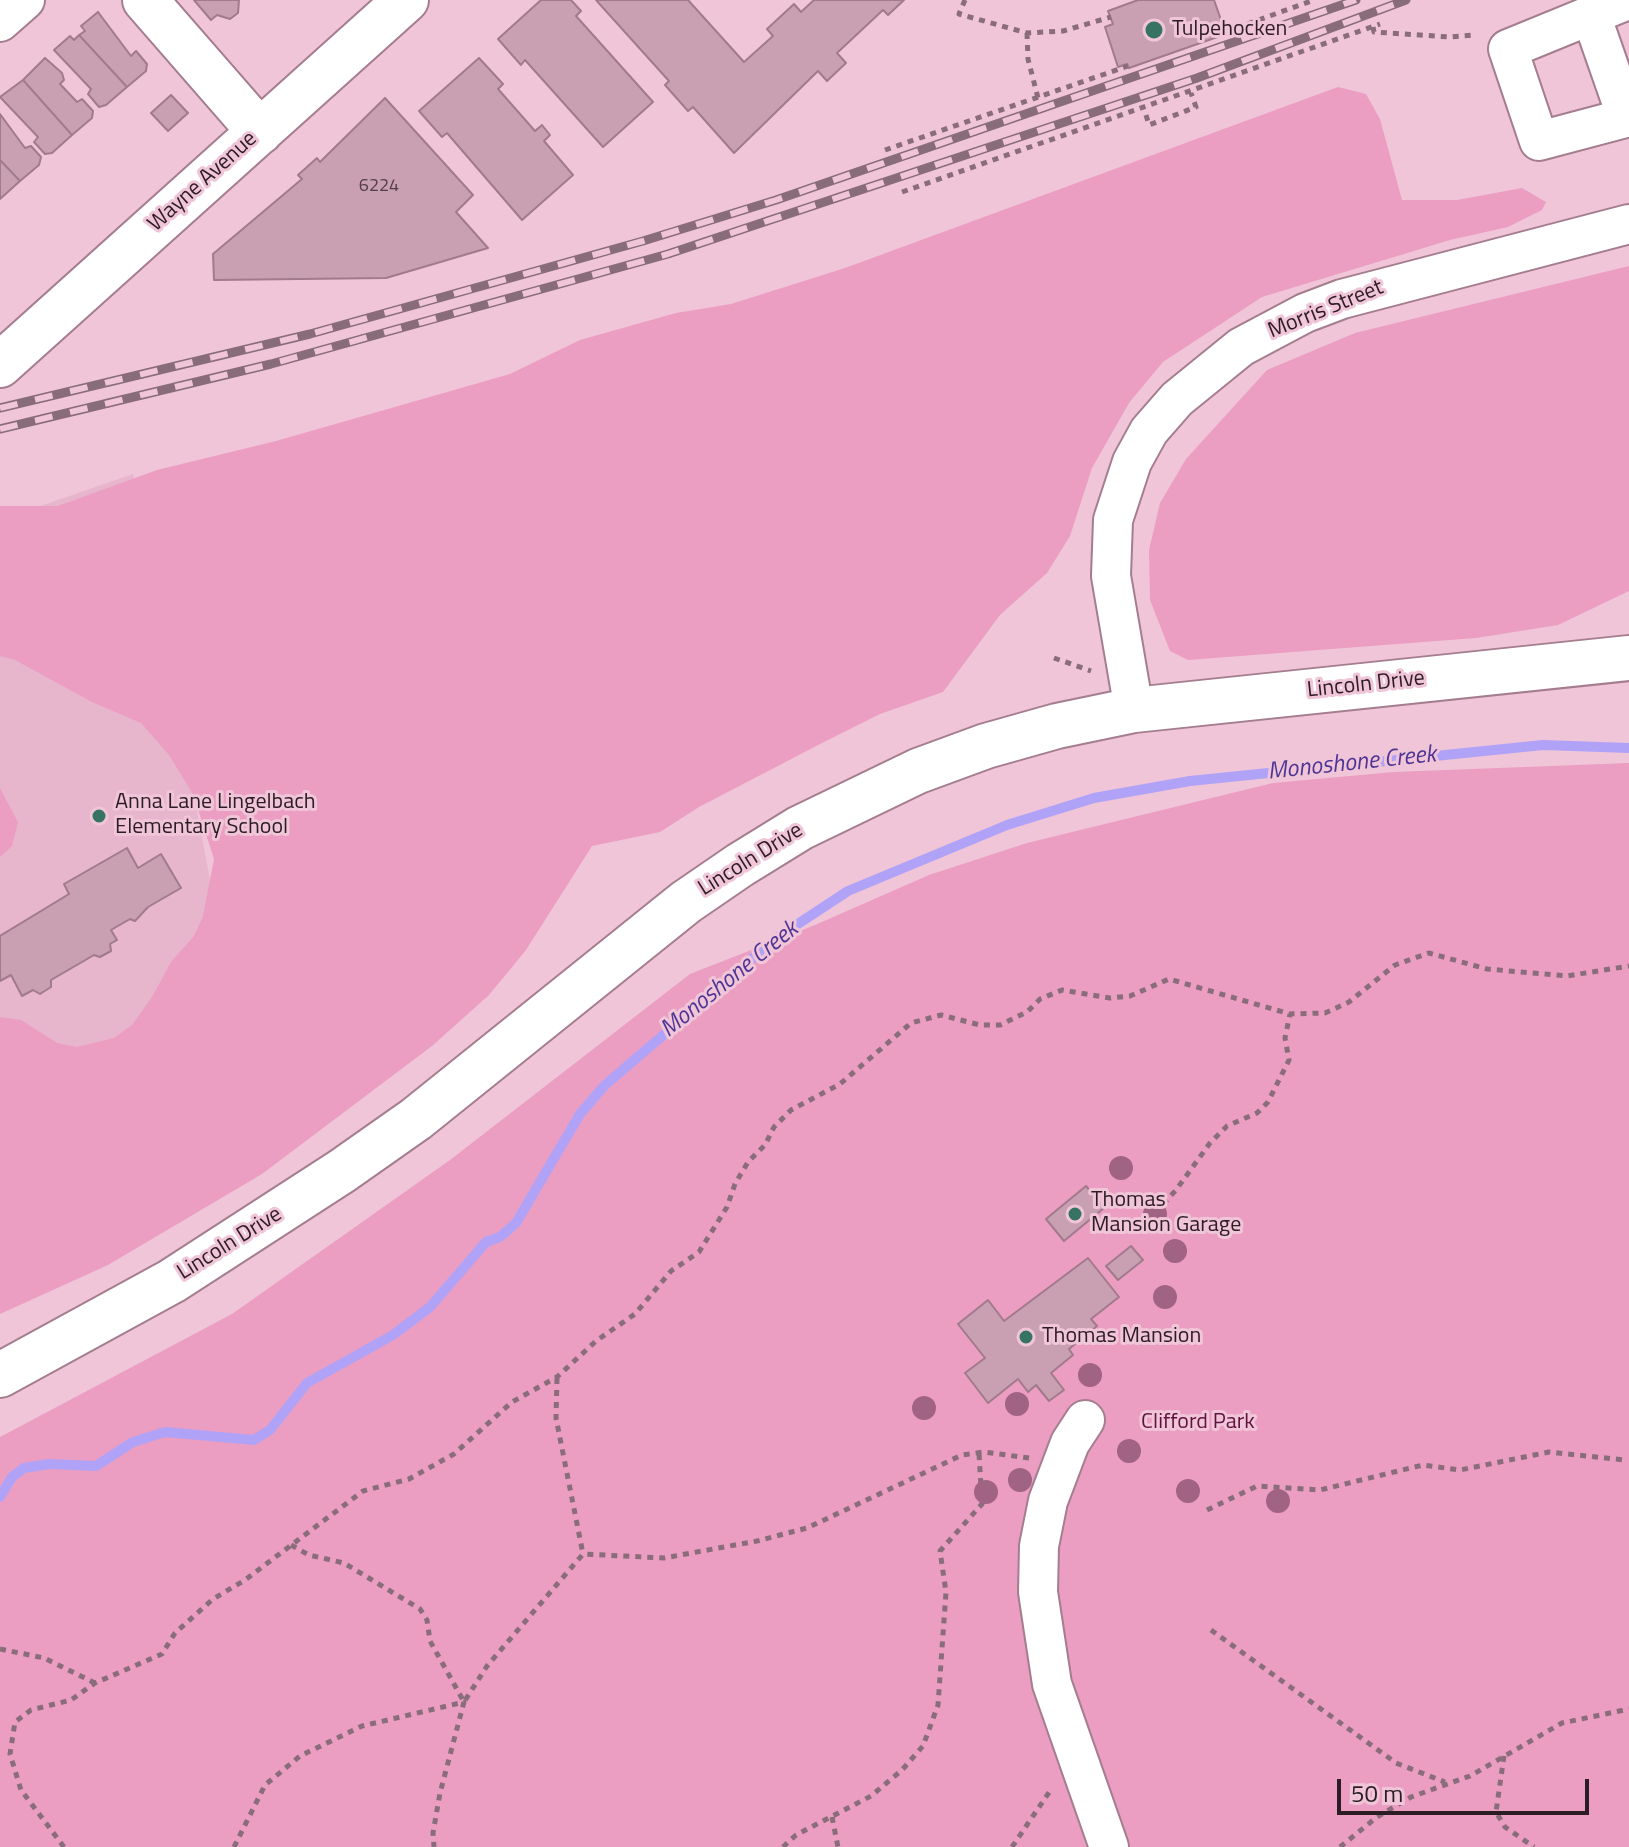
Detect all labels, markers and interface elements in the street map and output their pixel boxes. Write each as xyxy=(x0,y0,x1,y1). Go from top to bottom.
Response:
place label: Tulpehocken xyxy=(1172,17,1287,43)
marker: Tulpehocken xyxy=(1143,19,1165,41)
street label: Wayne Avenue xyxy=(143,126,263,238)
house number: 6224 xyxy=(359,176,399,198)
street label: Morris Street xyxy=(1265,275,1387,345)
street label: Lincoln Drive xyxy=(1306,666,1426,704)
water label: Monoshone Creek xyxy=(1266,741,1438,787)
place label: Anna Lane Lingelbach Elementary School xyxy=(115,790,316,842)
marker: Anna Lane Lingelbach Elementary School xyxy=(90,807,108,825)
street label: Lincoln Drive xyxy=(694,818,808,902)
water label: Monoshone Creek xyxy=(655,916,805,1044)
place label: Thomas Mansion Garage xyxy=(1091,1188,1241,1240)
street label: Lincoln Drive xyxy=(173,1202,287,1286)
marker: Thomas Mansion Garage xyxy=(1066,1205,1084,1223)
place label: Thomas Mansion xyxy=(1042,1324,1201,1350)
marker: Thomas Mansion xyxy=(1017,1328,1035,1346)
park label: Clifford Park xyxy=(1141,1410,1255,1436)
scale bar xyxy=(1341,1763,1593,1813)
text: 50 m xyxy=(1351,1775,1403,1811)

